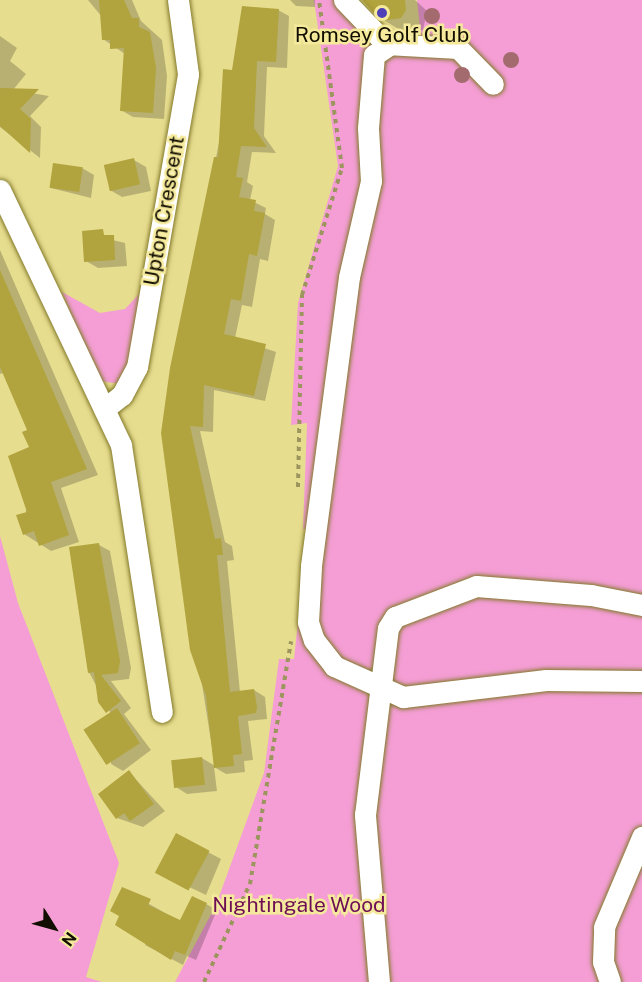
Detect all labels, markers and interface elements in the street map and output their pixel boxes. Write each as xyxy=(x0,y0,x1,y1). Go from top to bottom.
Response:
marker: Romsey Golf Club xyxy=(375,6,389,20)
place label: Romsey Golf Club xyxy=(295,22,469,48)
street label: Upton Crescent xyxy=(138,134,190,288)
park label: Nightingale Wood xyxy=(212,892,386,918)
north arrow xyxy=(24,898,84,958)
text: N xyxy=(57,928,80,950)

